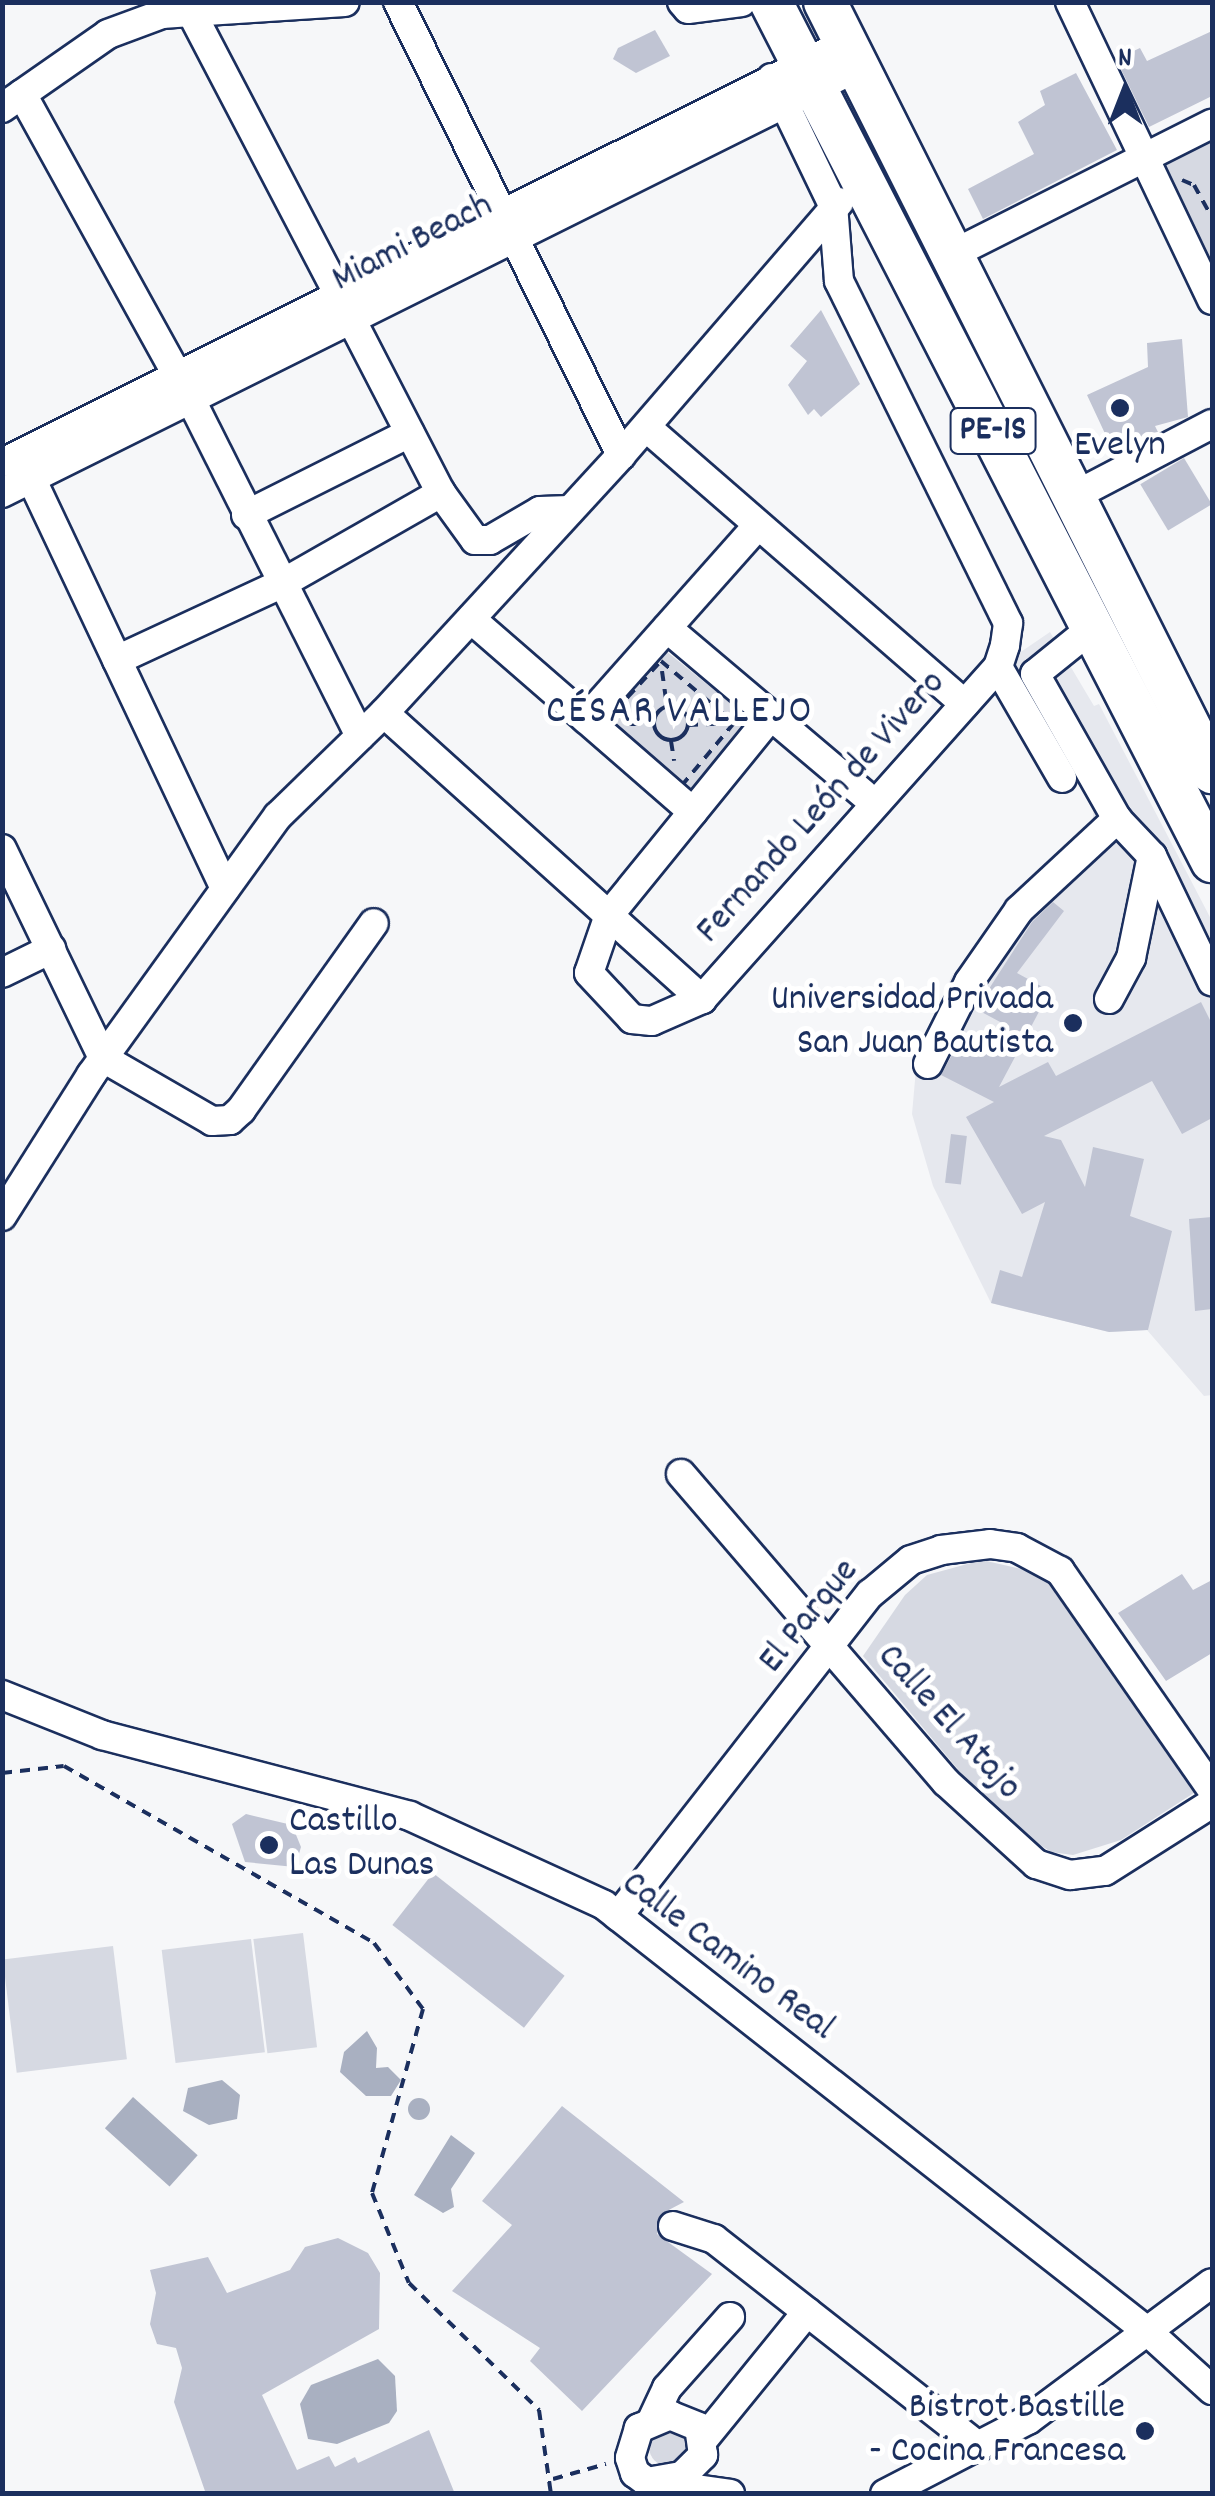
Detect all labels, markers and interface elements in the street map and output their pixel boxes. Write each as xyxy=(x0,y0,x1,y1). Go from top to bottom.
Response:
north arrow xyxy=(1075,40,1175,140)
text: N xyxy=(1118,40,1132,80)
street label: Miami Beach xyxy=(325,184,501,304)
marker: Evelyn xyxy=(1109,397,1131,419)
road number: PE-1S xyxy=(948,401,1038,461)
place label: Evelyn xyxy=(1074,424,1166,470)
street label: Fernando León de Vivero xyxy=(687,662,957,954)
district label: CÉSAR VALLEJO xyxy=(546,690,814,738)
place label: Universidad Privada San Juan Bautista xyxy=(771,978,1053,1068)
marker: Universidad Privada San Juan Bautista xyxy=(1062,1012,1084,1034)
street label: El Parque xyxy=(750,1551,870,1683)
street label: Calle El Atajo xyxy=(866,1635,1030,1811)
place label: Castillo Las Dunas xyxy=(289,1800,434,1890)
marker: Castillo Las Dunas xyxy=(258,1834,280,1856)
street label: Calle Camino Real xyxy=(611,1862,843,2052)
place label: Bistrot Bastille - Cocina Francesa xyxy=(869,2386,1125,2476)
marker: Bistrot Bastille - Cocina Francesa xyxy=(1134,2420,1156,2442)

